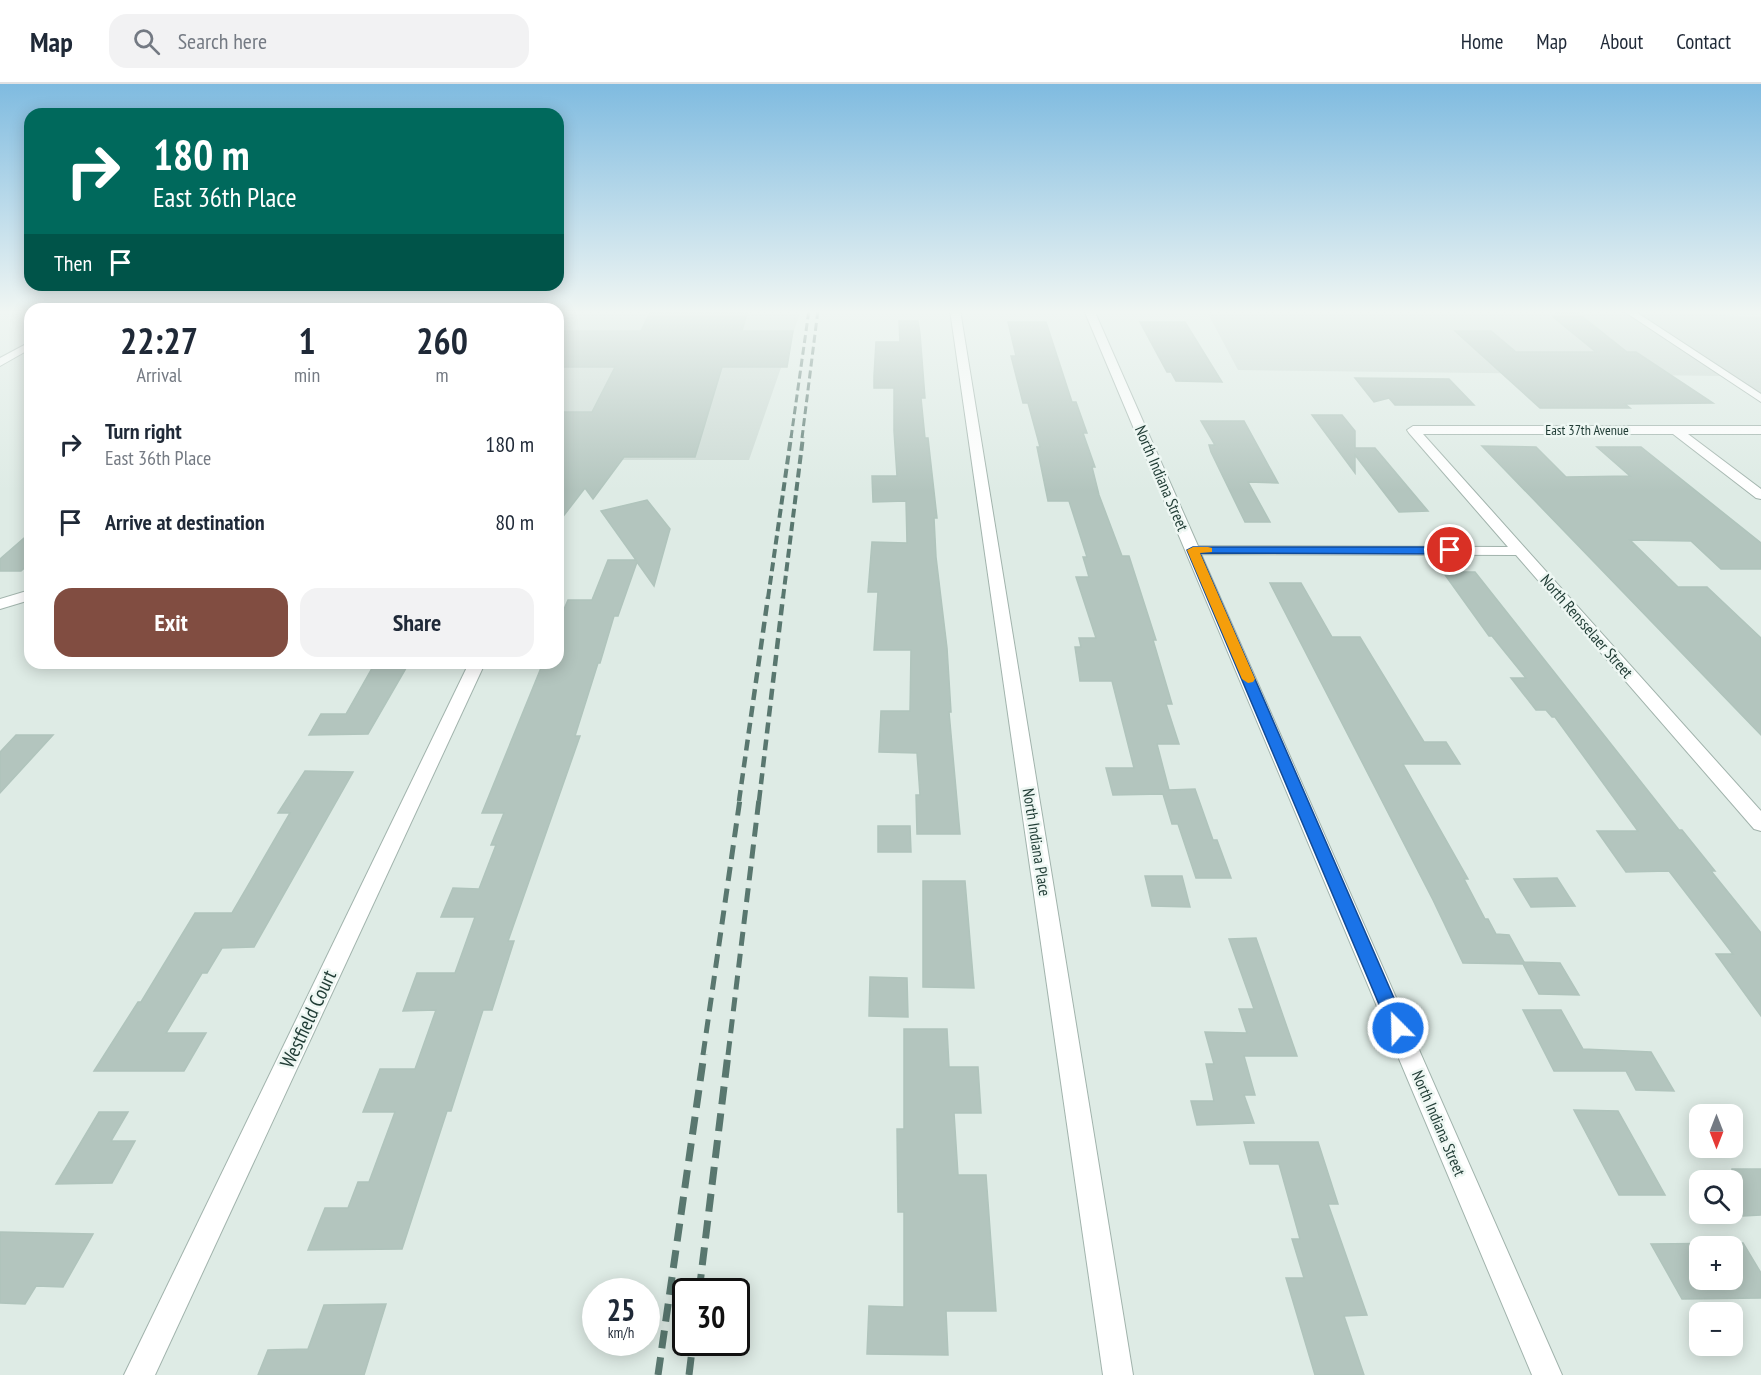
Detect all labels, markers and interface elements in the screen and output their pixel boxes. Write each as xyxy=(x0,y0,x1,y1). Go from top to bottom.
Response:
search box xyxy=(109,14,529,68)
text: Map xyxy=(30,23,73,60)
icon: search xyxy=(130,25,163,58)
text: Search here xyxy=(178,27,267,55)
text: Home xyxy=(1461,28,1503,55)
text: Map xyxy=(1536,28,1567,55)
text: About xyxy=(1600,28,1643,55)
text: Contact xyxy=(1676,28,1731,55)
text: 180 m xyxy=(153,127,250,182)
icon: right xyxy=(54,132,132,210)
text: East 36th Place xyxy=(153,180,297,214)
icon: arrive xyxy=(104,246,137,279)
text: Then xyxy=(54,249,92,277)
text: 22:27 xyxy=(120,317,198,364)
text: 1 xyxy=(298,317,316,364)
text: 260 xyxy=(416,317,468,364)
text: Arrival xyxy=(136,362,182,388)
text: min xyxy=(294,362,320,388)
text: m xyxy=(436,362,449,388)
text: Turn right xyxy=(105,417,182,445)
street label: East 37th Avenue xyxy=(1545,421,1629,439)
street label: North Indiana Street xyxy=(1131,422,1193,534)
icon: right xyxy=(54,428,87,461)
text: 180 m xyxy=(485,430,534,458)
text: East 36th Place xyxy=(105,445,211,471)
icon: arrive xyxy=(54,506,87,539)
text: Arrive at destination xyxy=(105,508,265,536)
text: 80 m xyxy=(495,508,534,536)
pin xyxy=(1424,524,1475,575)
icon: arrive xyxy=(1433,533,1466,566)
street label: North Rensselaer Street xyxy=(1537,570,1638,682)
button: Exit xyxy=(54,588,288,657)
button: Share xyxy=(300,588,534,657)
street label: North Indiana Place xyxy=(1019,787,1055,897)
street label: Westfield Court xyxy=(274,965,342,1072)
position arrow xyxy=(1366,996,1430,1060)
street label: North Indiana Street xyxy=(1408,1067,1470,1179)
north arrow xyxy=(1689,1104,1743,1158)
map controls xyxy=(1689,1104,1743,1356)
button: search xyxy=(1689,1170,1743,1224)
button: + xyxy=(1689,1236,1743,1290)
speed limit sign: 30 xyxy=(672,1278,750,1356)
text: 25 xyxy=(607,1290,635,1329)
button: − xyxy=(1689,1302,1743,1356)
text: km/h xyxy=(608,1323,634,1342)

